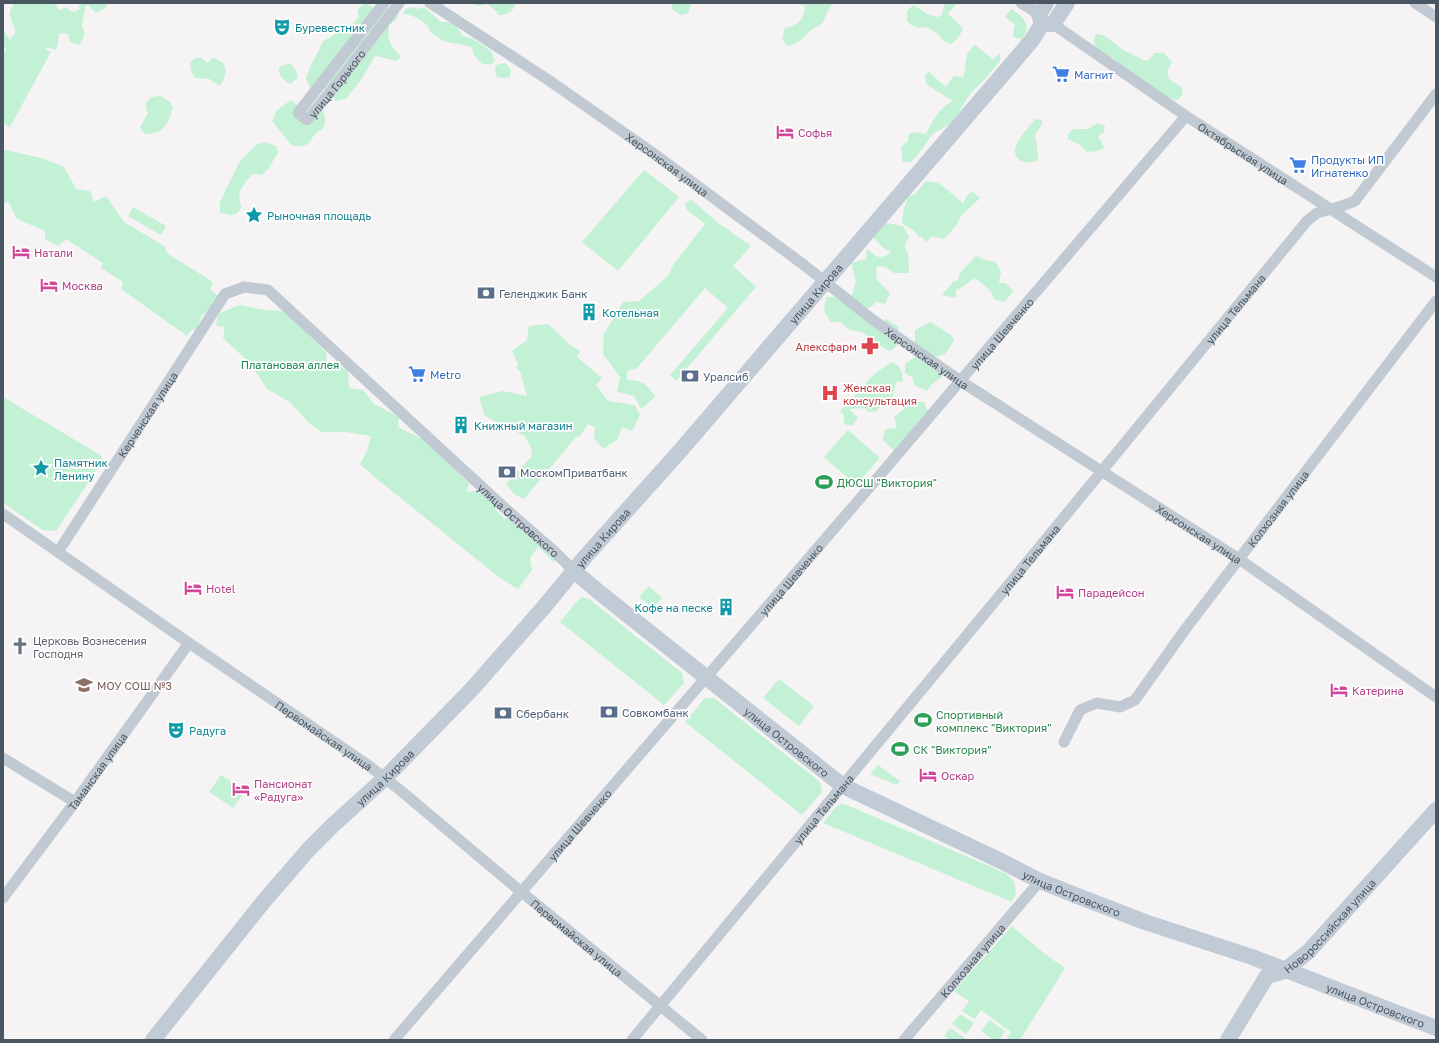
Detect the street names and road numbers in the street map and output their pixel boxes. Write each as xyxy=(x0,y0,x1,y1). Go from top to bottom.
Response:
street label: улица Горького xyxy=(305,46,368,120)
street label: Октябрьская улица xyxy=(1196,119,1291,187)
street label: Херсонская улица xyxy=(624,130,711,199)
street label: улица Кирова xyxy=(786,260,845,326)
street label: улица Тельмана xyxy=(1203,271,1268,346)
street label: улица Шевченко xyxy=(967,294,1036,372)
street label: Херсонская улица xyxy=(883,324,972,391)
street label: Керченская улица xyxy=(115,369,180,460)
street label: Колхозная улица xyxy=(1244,468,1311,549)
street label: улица Островского xyxy=(476,480,563,560)
street label: Херсонская улица xyxy=(1154,501,1245,566)
street label: улица Кирова xyxy=(573,505,632,570)
street label: улица Тельмана xyxy=(997,522,1062,597)
street label: улица Шевченко xyxy=(756,540,825,618)
street label: Первомайская улица xyxy=(273,697,375,773)
street label: улица Островского xyxy=(742,704,832,779)
street label: Таманская улица xyxy=(65,730,129,813)
street label: улица Кирова xyxy=(353,746,416,808)
street label: улица Тельмана xyxy=(791,771,856,846)
street label: улица Шевченко xyxy=(545,786,614,863)
street label: улица Островского xyxy=(1021,867,1123,919)
street label: Новороссийская улица xyxy=(1281,876,1378,975)
street label: Первомайская улица xyxy=(528,896,626,979)
street label: Колхозная улица xyxy=(937,921,1007,1000)
street label: улица Островского xyxy=(1325,980,1427,1030)

